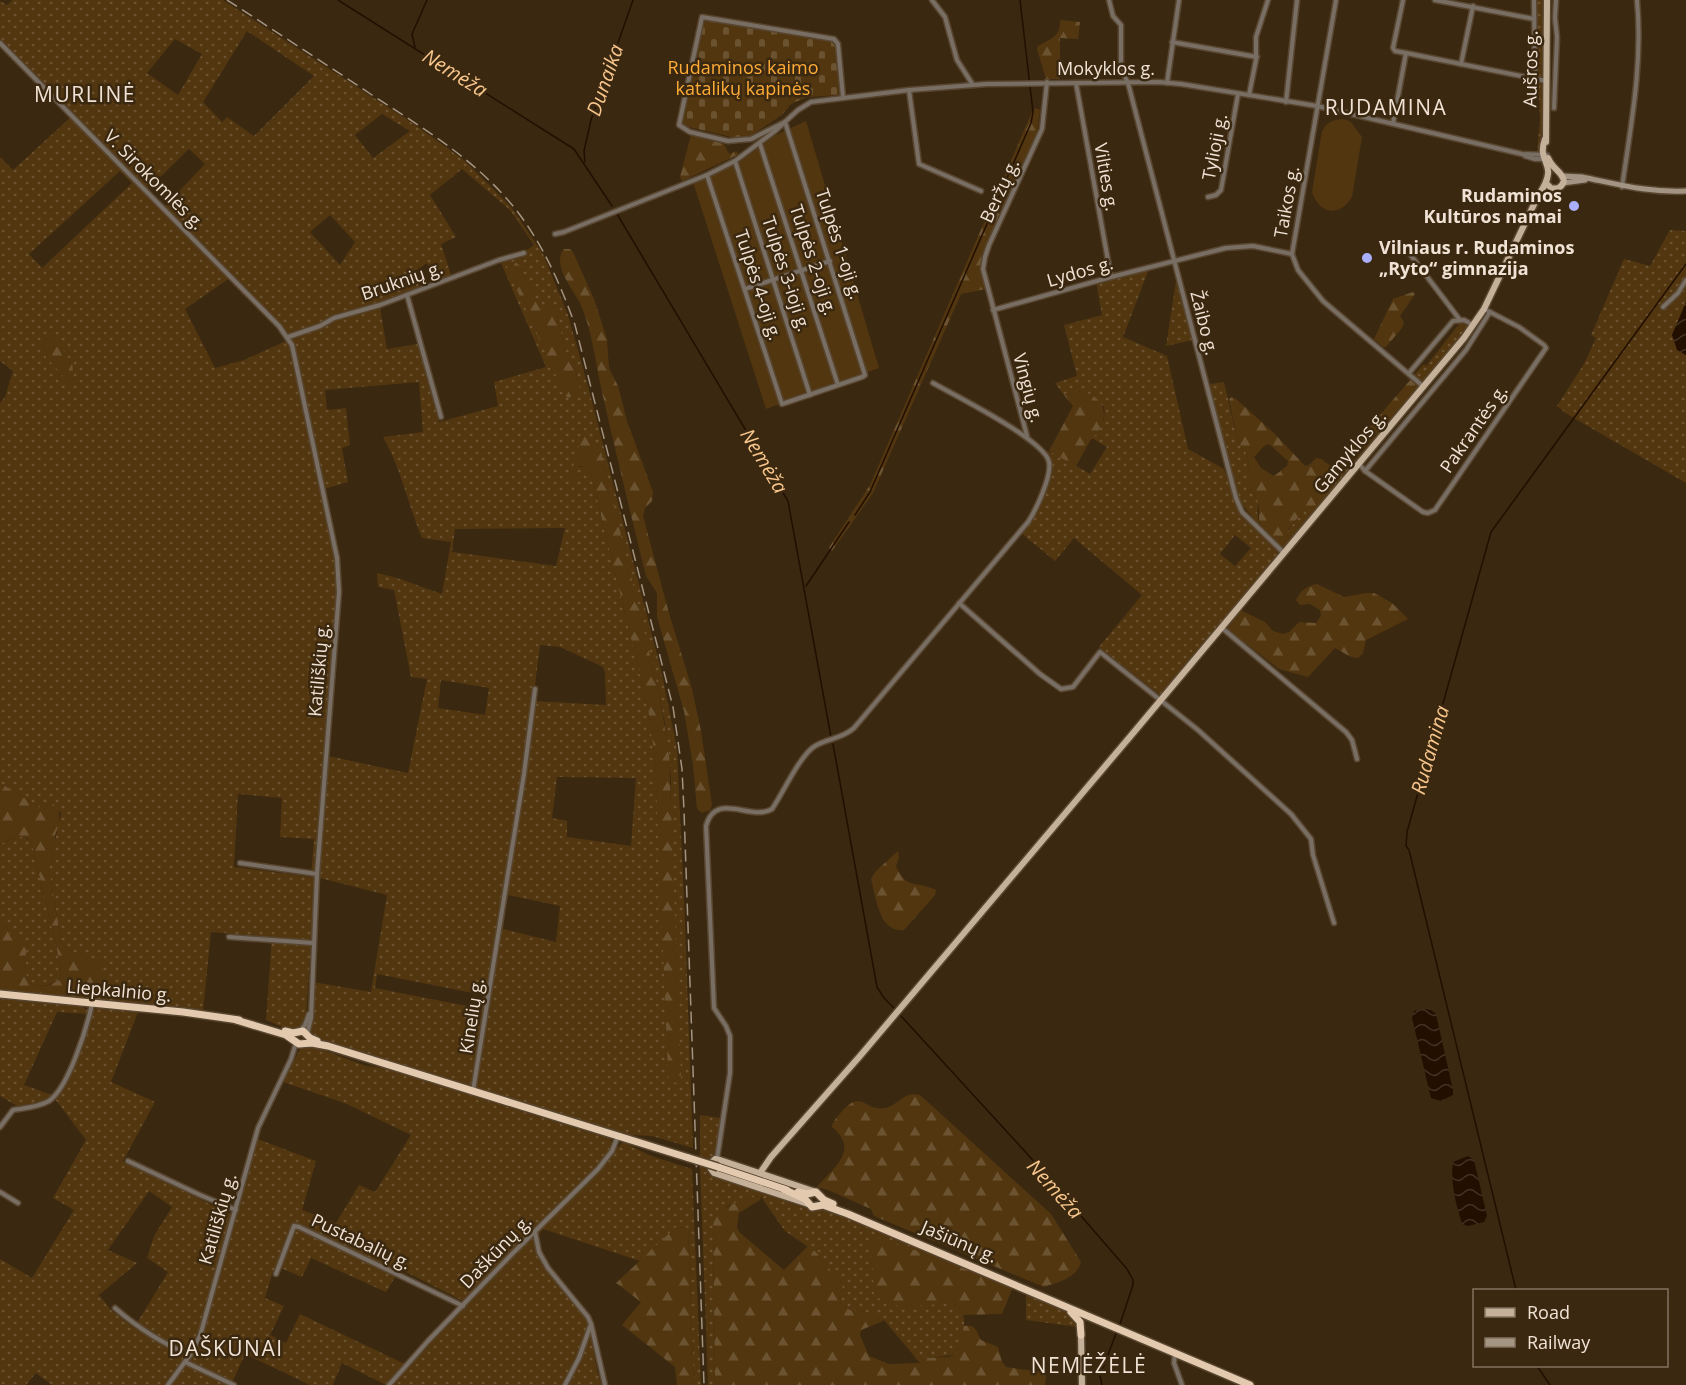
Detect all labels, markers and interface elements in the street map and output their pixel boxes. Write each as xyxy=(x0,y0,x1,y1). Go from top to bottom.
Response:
street label: Aušros g. xyxy=(1517,30,1543,108)
water label: Dunaika xyxy=(580,41,629,119)
water label: Nemėža xyxy=(418,42,493,103)
park label: Rudaminos kaimo katalikų kapinės xyxy=(668,55,819,100)
street label: Mokyklos g. xyxy=(1057,56,1155,80)
district label: MURLINĖ xyxy=(34,80,136,108)
district label: RUDAMINA xyxy=(1325,93,1447,121)
street label: Tylioji g. xyxy=(1196,112,1232,182)
street label: V. Sirokomlės g. xyxy=(100,124,210,234)
street label: Vilties g. xyxy=(1089,141,1125,213)
street label: Beržų g. xyxy=(974,155,1024,226)
street label: Taikos g. xyxy=(1268,164,1304,240)
place label: Rudaminos Kultūros namai xyxy=(1423,183,1562,228)
street label: Tulpės 1-oji g. xyxy=(811,185,869,302)
marker: Rudaminos Kultūros namai xyxy=(1567,199,1581,213)
street label: Tulpės 2-oji g. xyxy=(785,201,843,318)
street label: Tulpės 3-ioji g. xyxy=(757,213,817,334)
street label: Tulpės 4-oji g. xyxy=(730,226,788,343)
place label: Vilniaus r. Rudaminos „Ryto“ gimnazija xyxy=(1379,235,1574,280)
street label: Lydos g. xyxy=(1044,250,1116,292)
marker: Vilniaus r. Rudaminos „Ryto“ gimnazija xyxy=(1360,251,1374,265)
street label: Bruknių g. xyxy=(357,255,446,305)
street label: Žaibo g. xyxy=(1185,288,1225,358)
street label: Vingių g. xyxy=(1008,350,1050,425)
street label: Pakrantės g. xyxy=(1434,379,1513,477)
street label: Gamyklos g. xyxy=(1307,405,1391,498)
water label: Nemėža xyxy=(734,423,794,498)
street label: Katiliškių g. xyxy=(302,622,334,718)
water label: Rudamina xyxy=(1404,702,1455,797)
street label: Liepkalnio g. xyxy=(66,973,172,1007)
street label: Kinelių g. xyxy=(453,976,489,1055)
water label: Nemėža xyxy=(1021,1153,1089,1224)
street label: Katiliškių g. xyxy=(193,1170,242,1267)
street label: Pustabalių g. xyxy=(308,1208,415,1275)
street label: Daškūnų g. xyxy=(454,1209,536,1293)
street label: Jašiūnų g. xyxy=(916,1214,1001,1268)
legend xyxy=(1473,1289,1668,1367)
text: Road xyxy=(1527,1300,1570,1324)
text: Railway xyxy=(1527,1330,1591,1354)
district label: DAŠKŪNAI xyxy=(168,1334,284,1362)
district label: NEMĖŽĖLĖ xyxy=(1031,1351,1147,1379)

